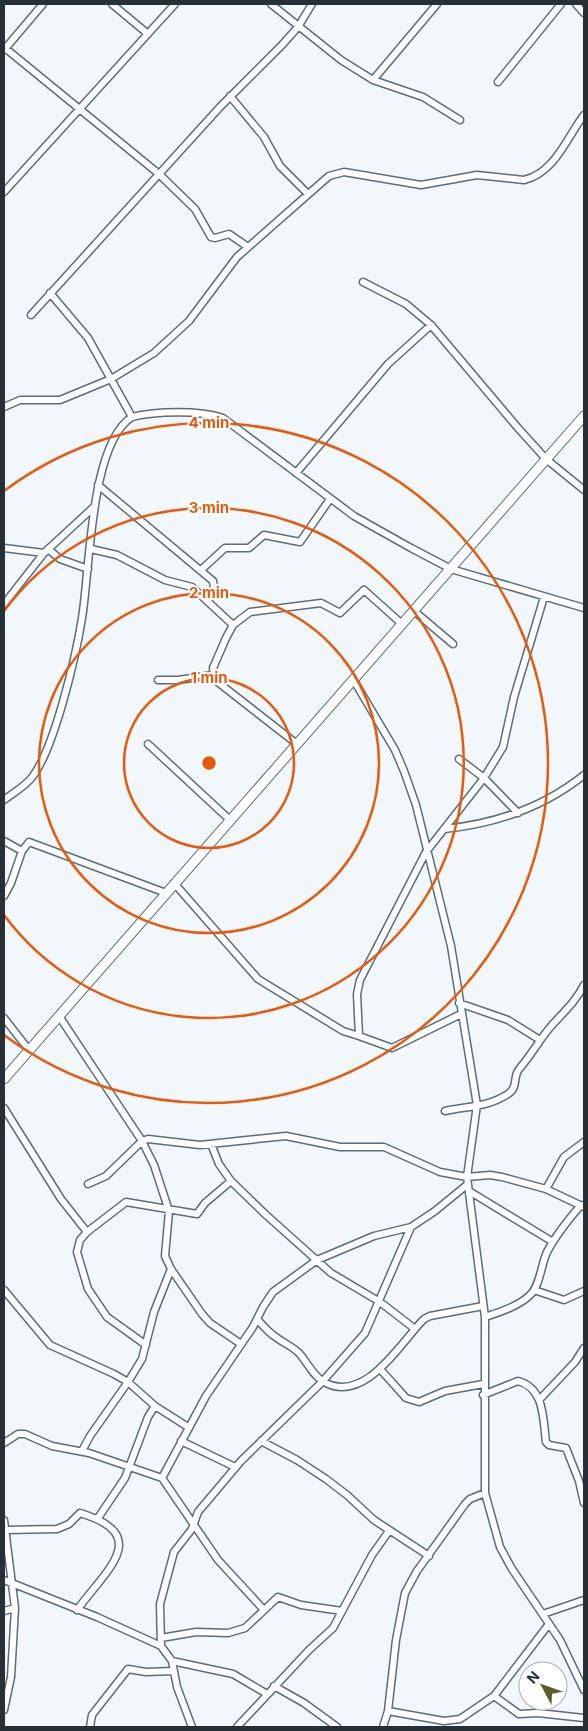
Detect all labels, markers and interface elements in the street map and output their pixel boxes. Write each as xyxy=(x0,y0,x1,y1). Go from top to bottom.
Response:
text: 4 min xyxy=(189,413,229,432)
text: 3 min xyxy=(189,498,229,517)
text: 2 min xyxy=(189,583,229,602)
text: 1 min xyxy=(190,668,228,687)
centre of rings xyxy=(200,754,218,772)
north arrow xyxy=(518,1661,568,1711)
text: N xyxy=(523,1668,543,1687)

